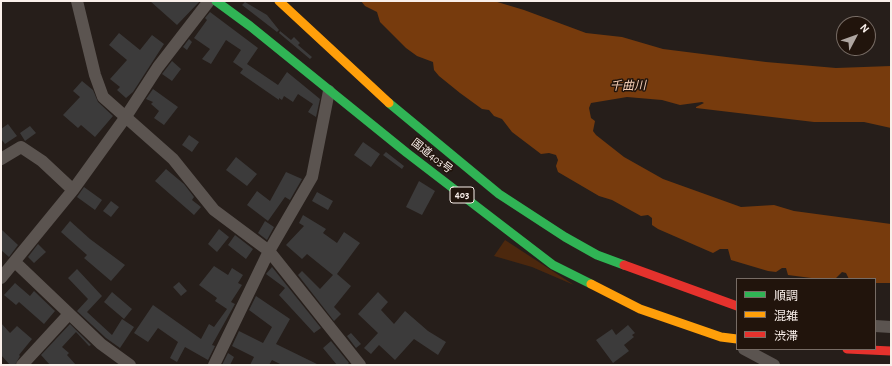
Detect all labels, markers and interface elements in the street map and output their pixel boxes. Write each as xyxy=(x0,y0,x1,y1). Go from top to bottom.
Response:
north arrow xyxy=(836,16,876,56)
text: N xyxy=(858,22,871,35)
water label: 千曲川 xyxy=(610,78,646,94)
street label: 国道403号 xyxy=(409,136,455,176)
road number: 403 xyxy=(450,187,474,203)
legend xyxy=(736,278,876,350)
text: 順調 xyxy=(774,290,798,302)
text: 混雑 xyxy=(774,310,798,322)
text: 渋滞 xyxy=(774,330,798,342)

